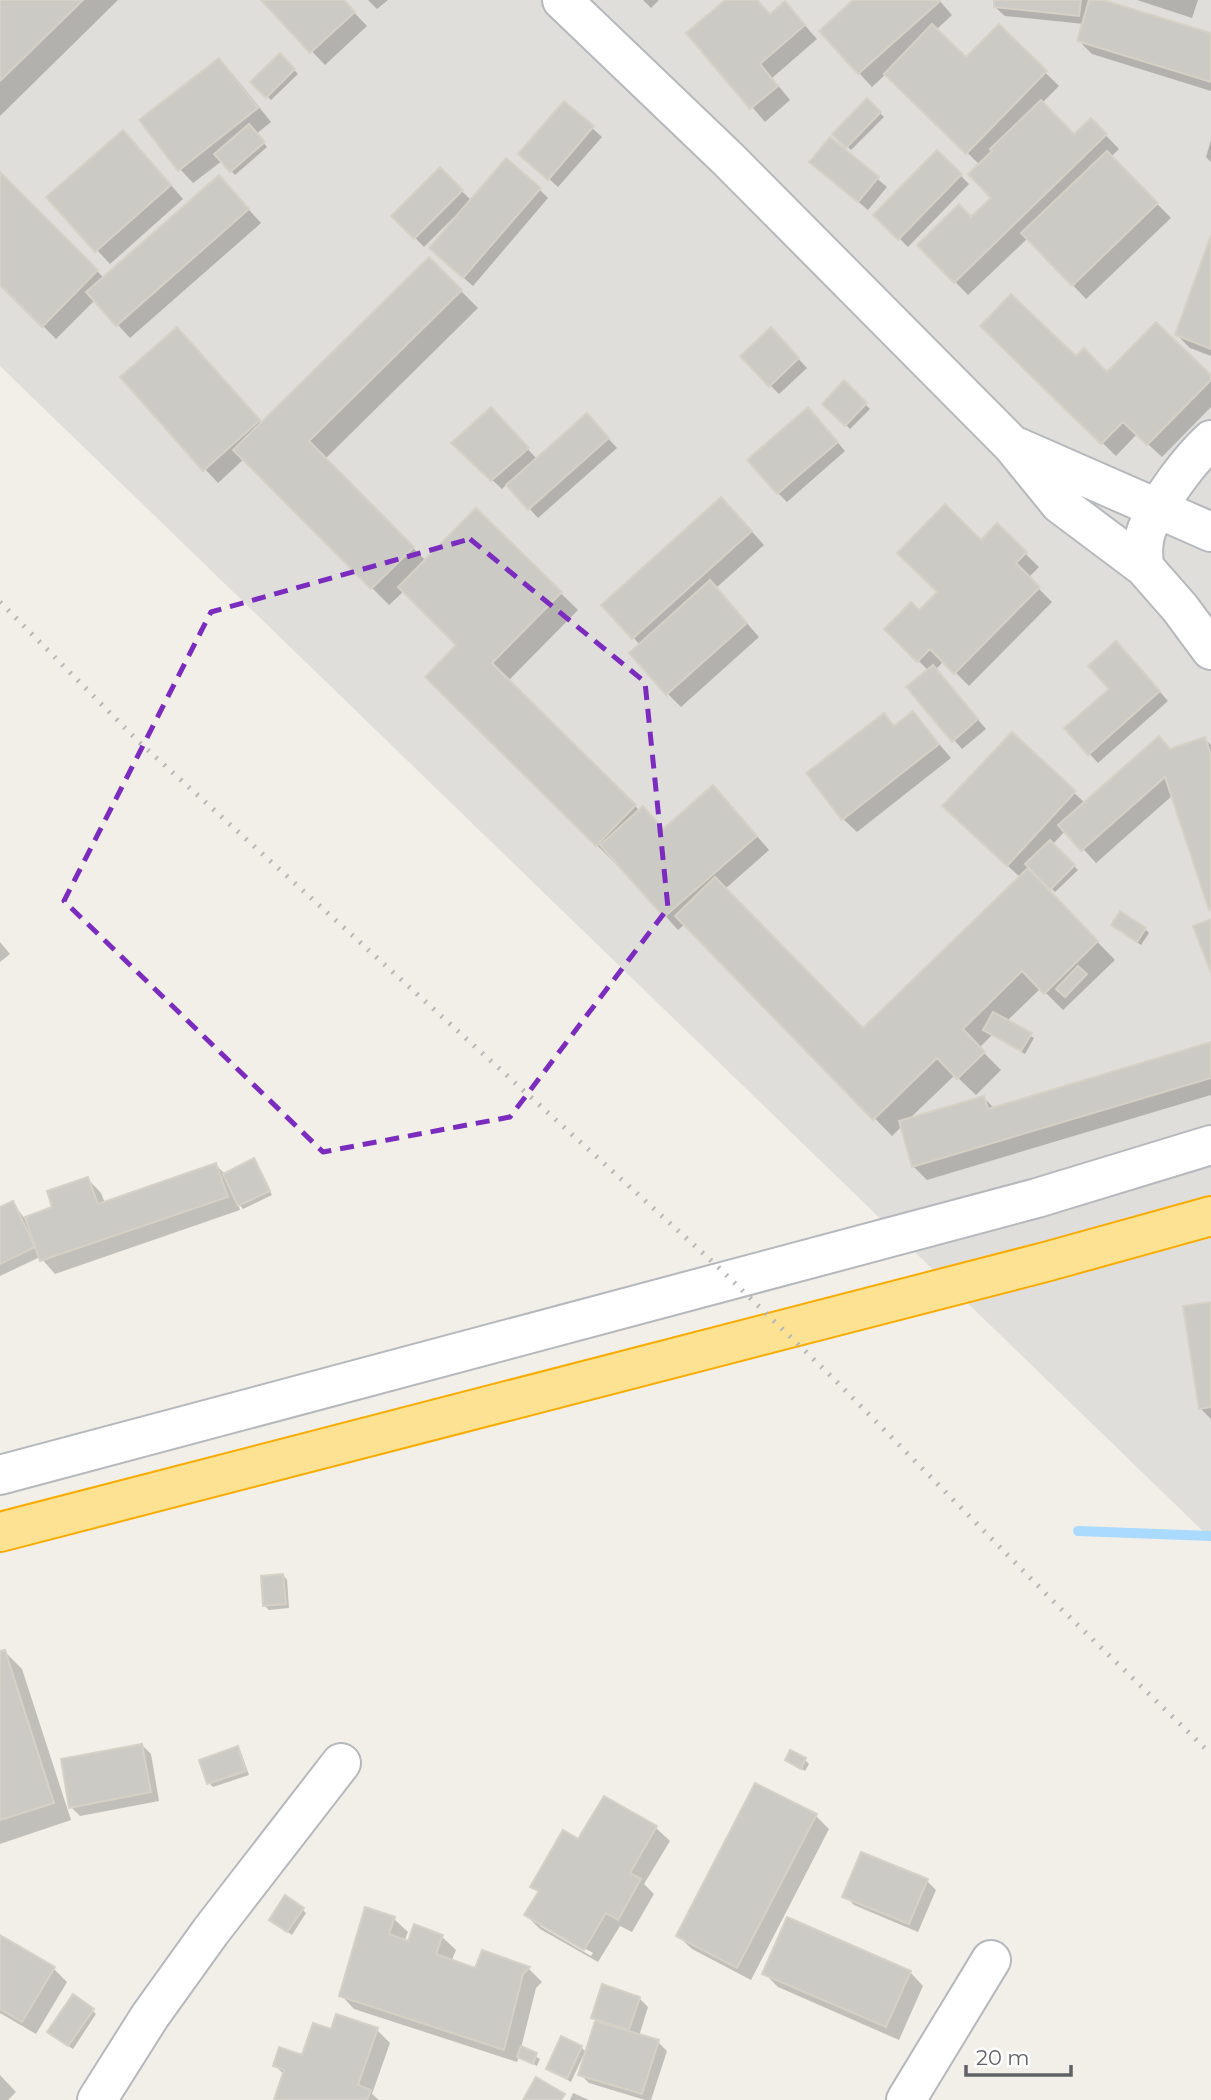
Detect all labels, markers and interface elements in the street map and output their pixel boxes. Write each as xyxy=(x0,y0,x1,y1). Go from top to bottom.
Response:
scale bar xyxy=(966,2034,1071,2078)
text: 20 m xyxy=(976,2045,1030,2070)

